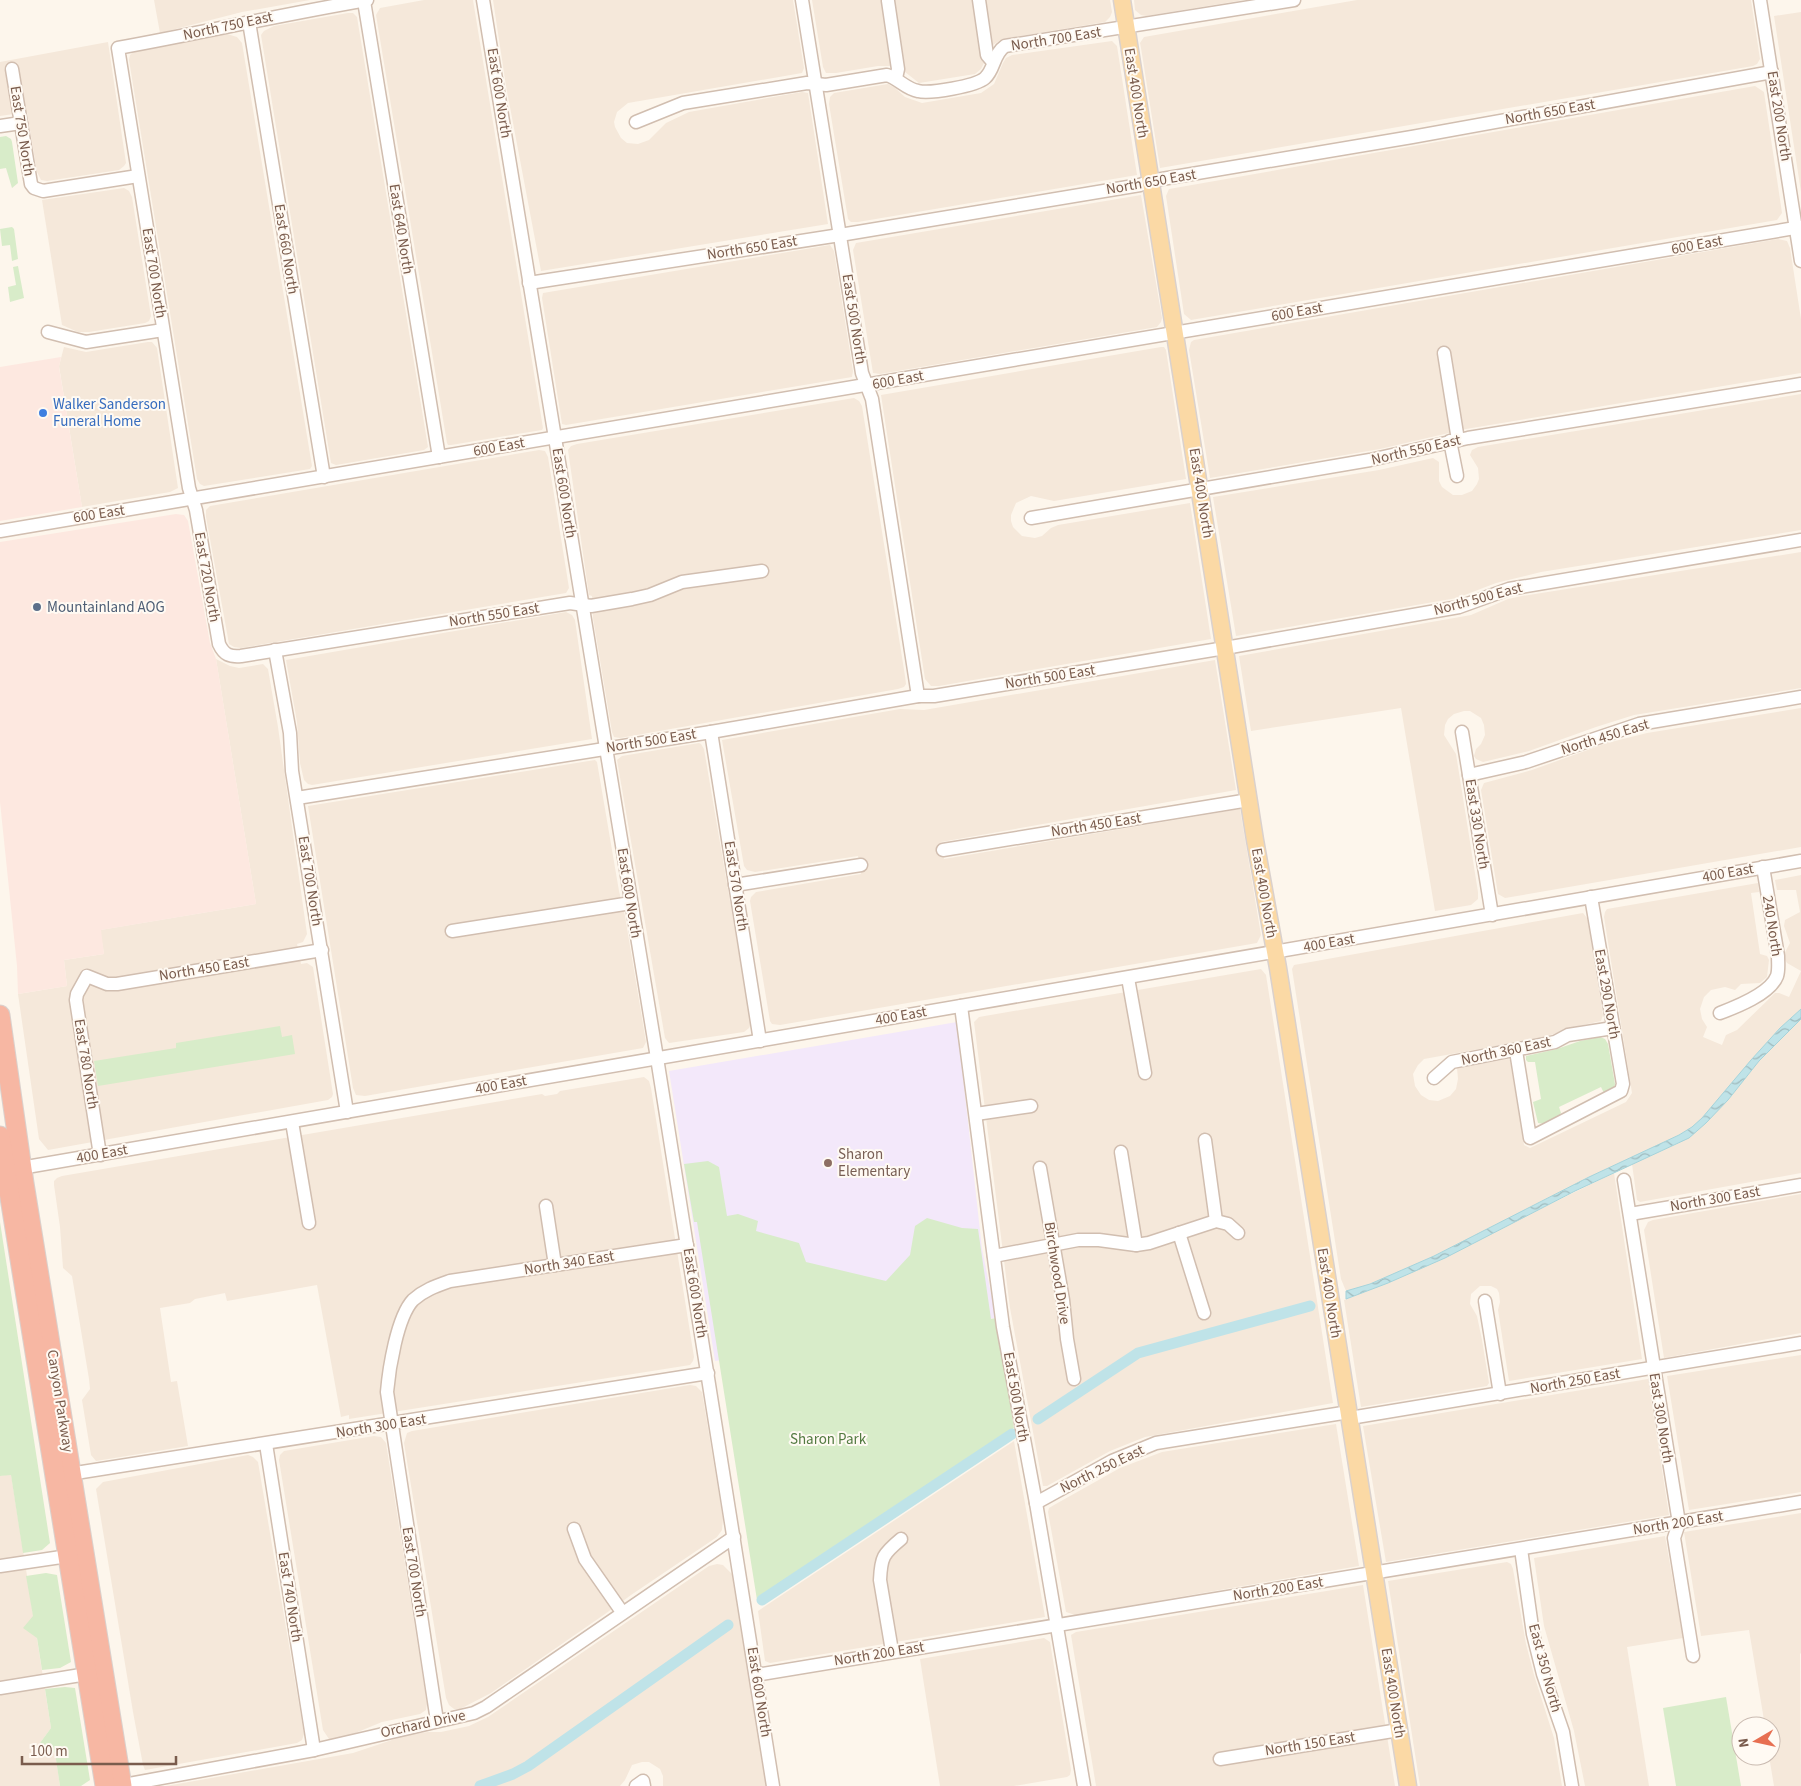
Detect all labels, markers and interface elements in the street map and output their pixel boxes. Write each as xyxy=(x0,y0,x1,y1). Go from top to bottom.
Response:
street label: North 750 East xyxy=(181,6,275,46)
street label: North 700 East xyxy=(1009,21,1103,57)
street label: East 600 North xyxy=(481,46,517,140)
street label: East 400 North xyxy=(1118,46,1154,140)
street label: East 200 North xyxy=(1761,69,1797,163)
street label: East 750 North xyxy=(4,84,40,178)
street label: North 650 East xyxy=(1503,94,1597,130)
street label: North 650 East xyxy=(1104,164,1198,200)
street label: East 640 North xyxy=(383,182,419,276)
street label: East 660 North xyxy=(268,202,304,296)
street label: East 700 North xyxy=(136,226,172,320)
street label: North 650 East xyxy=(705,230,799,266)
street label: 600 East xyxy=(1670,230,1724,260)
street label: East 500 North xyxy=(836,272,872,366)
street label: 600 East xyxy=(1270,297,1324,327)
street label: 600 East xyxy=(871,365,925,395)
place label: Walker Sanderson Funeral Home xyxy=(53,394,166,432)
marker: Walker Sanderson Funeral Home xyxy=(37,407,49,419)
street label: North 550 East xyxy=(1369,430,1463,470)
street label: 600 East xyxy=(472,432,526,462)
street label: East 600 North xyxy=(546,446,582,540)
street label: East 400 North xyxy=(1183,446,1219,540)
street label: 600 East xyxy=(72,500,126,528)
street label: East 720 North xyxy=(189,530,225,624)
street label: North 500 East xyxy=(1431,577,1525,621)
place label: Mountainland AOG xyxy=(47,597,165,618)
street label: North 550 East xyxy=(447,597,541,633)
marker: Mountainland AOG xyxy=(31,601,43,613)
street label: North 500 East xyxy=(1003,659,1097,695)
street label: North 450 East xyxy=(1558,714,1652,760)
street label: North 500 East xyxy=(604,723,698,759)
street label: East 330 North xyxy=(1459,777,1495,871)
street label: North 450 East xyxy=(1049,807,1143,843)
street label: East 700 North xyxy=(292,834,328,928)
street label: East 570 North xyxy=(718,839,754,933)
street label: East 600 North xyxy=(611,846,647,940)
street label: East 400 North xyxy=(1246,846,1282,940)
street label: 400 East xyxy=(1701,858,1755,888)
street label: 240 North xyxy=(1757,894,1787,958)
street label: 400 East xyxy=(1302,928,1356,958)
street label: East 290 North xyxy=(1589,947,1625,1041)
street label: North 450 East xyxy=(157,951,251,987)
street label: 400 East xyxy=(874,1001,928,1031)
street label: East 780 North xyxy=(68,1017,104,1111)
street label: North 360 East xyxy=(1459,1031,1553,1071)
street label: 400 East xyxy=(474,1070,528,1100)
street label: 400 East xyxy=(75,1139,129,1169)
place label: Sharon Elementary xyxy=(838,1144,910,1182)
marker: Sharon Elementary xyxy=(822,1157,834,1169)
street label: North 300 East xyxy=(1668,1181,1762,1217)
street label: Birchwood Drive xyxy=(1039,1220,1075,1326)
street label: North 340 East xyxy=(522,1245,616,1281)
street label: East 600 North xyxy=(677,1246,713,1340)
street label: East 400 North xyxy=(1311,1246,1347,1340)
street label: Canyon Parkway xyxy=(42,1348,78,1454)
street label: East 500 North xyxy=(998,1350,1034,1444)
street label: North 250 East xyxy=(1528,1363,1622,1399)
street label: East 300 North xyxy=(1643,1371,1679,1465)
street label: North 300 East xyxy=(334,1408,428,1444)
park label: Sharon Park xyxy=(790,1429,867,1450)
street label: North 250 East xyxy=(1056,1440,1148,1498)
street label: North 200 East xyxy=(1631,1505,1725,1541)
street label: East 700 North xyxy=(396,1525,432,1619)
street label: East 740 North xyxy=(272,1550,308,1644)
street label: North 200 East xyxy=(1231,1571,1325,1607)
street label: East 350 North xyxy=(1523,1621,1567,1715)
street label: North 200 East xyxy=(832,1636,926,1672)
street label: East 600 North xyxy=(741,1645,777,1739)
street label: East 400 North xyxy=(1375,1646,1411,1740)
street label: Orchard Drive xyxy=(379,1705,467,1743)
north arrow xyxy=(1731,1716,1781,1766)
street label: North 150 East xyxy=(1263,1726,1357,1762)
scale bar xyxy=(22,1734,176,1766)
text: N xyxy=(1734,1737,1755,1749)
text: 100 m xyxy=(30,1741,68,1762)

